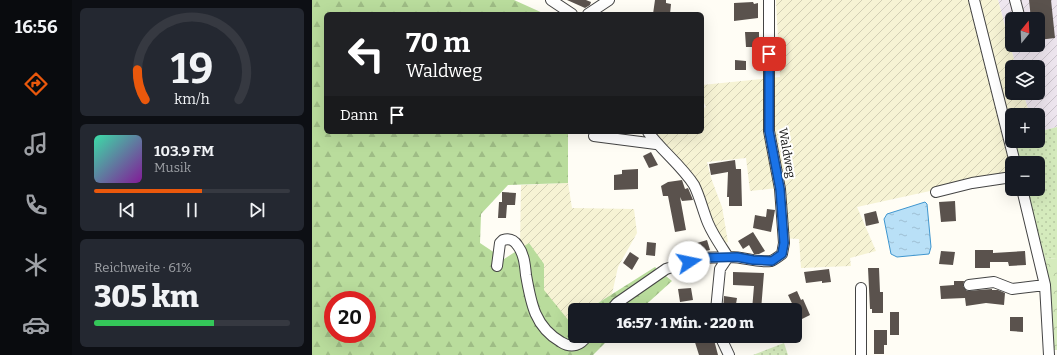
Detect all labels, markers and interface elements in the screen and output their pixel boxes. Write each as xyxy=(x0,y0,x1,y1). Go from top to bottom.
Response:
north arrow xyxy=(1005,12,1045,52)
map controls xyxy=(1005,12,1045,196)
text: 16:56 xyxy=(14,16,58,38)
text: 70 m xyxy=(406,26,470,59)
icon: left xyxy=(340,28,392,80)
pin xyxy=(752,37,786,71)
icon: arrive xyxy=(758,43,780,65)
text: 19 xyxy=(171,44,213,94)
text: Waldweg xyxy=(406,60,482,82)
button: layers xyxy=(1005,60,1045,100)
icon: directions xyxy=(22,70,50,98)
text: km/h xyxy=(174,90,210,107)
icon: arrive xyxy=(386,104,408,126)
text: Dann xyxy=(340,106,378,124)
button: + xyxy=(1005,108,1045,148)
street label: Waldweg xyxy=(776,127,798,180)
icon: music xyxy=(22,130,50,158)
text: 103.9 FM xyxy=(154,142,214,160)
button: − xyxy=(1005,156,1045,196)
text: Musik xyxy=(154,160,191,175)
icon: phone xyxy=(22,191,50,219)
icon: previous xyxy=(116,199,138,221)
icon: pause xyxy=(181,199,203,221)
icon: next xyxy=(246,199,268,221)
position arrow xyxy=(668,241,710,283)
icon: climate xyxy=(22,251,50,279)
text: Reichweite · 61% xyxy=(94,260,192,275)
text: 305 km xyxy=(94,279,198,315)
speed limit sign: 20 xyxy=(324,291,376,343)
icon: car xyxy=(22,311,50,339)
text: 16:57 · 1 Min. · 220 m xyxy=(616,314,754,332)

